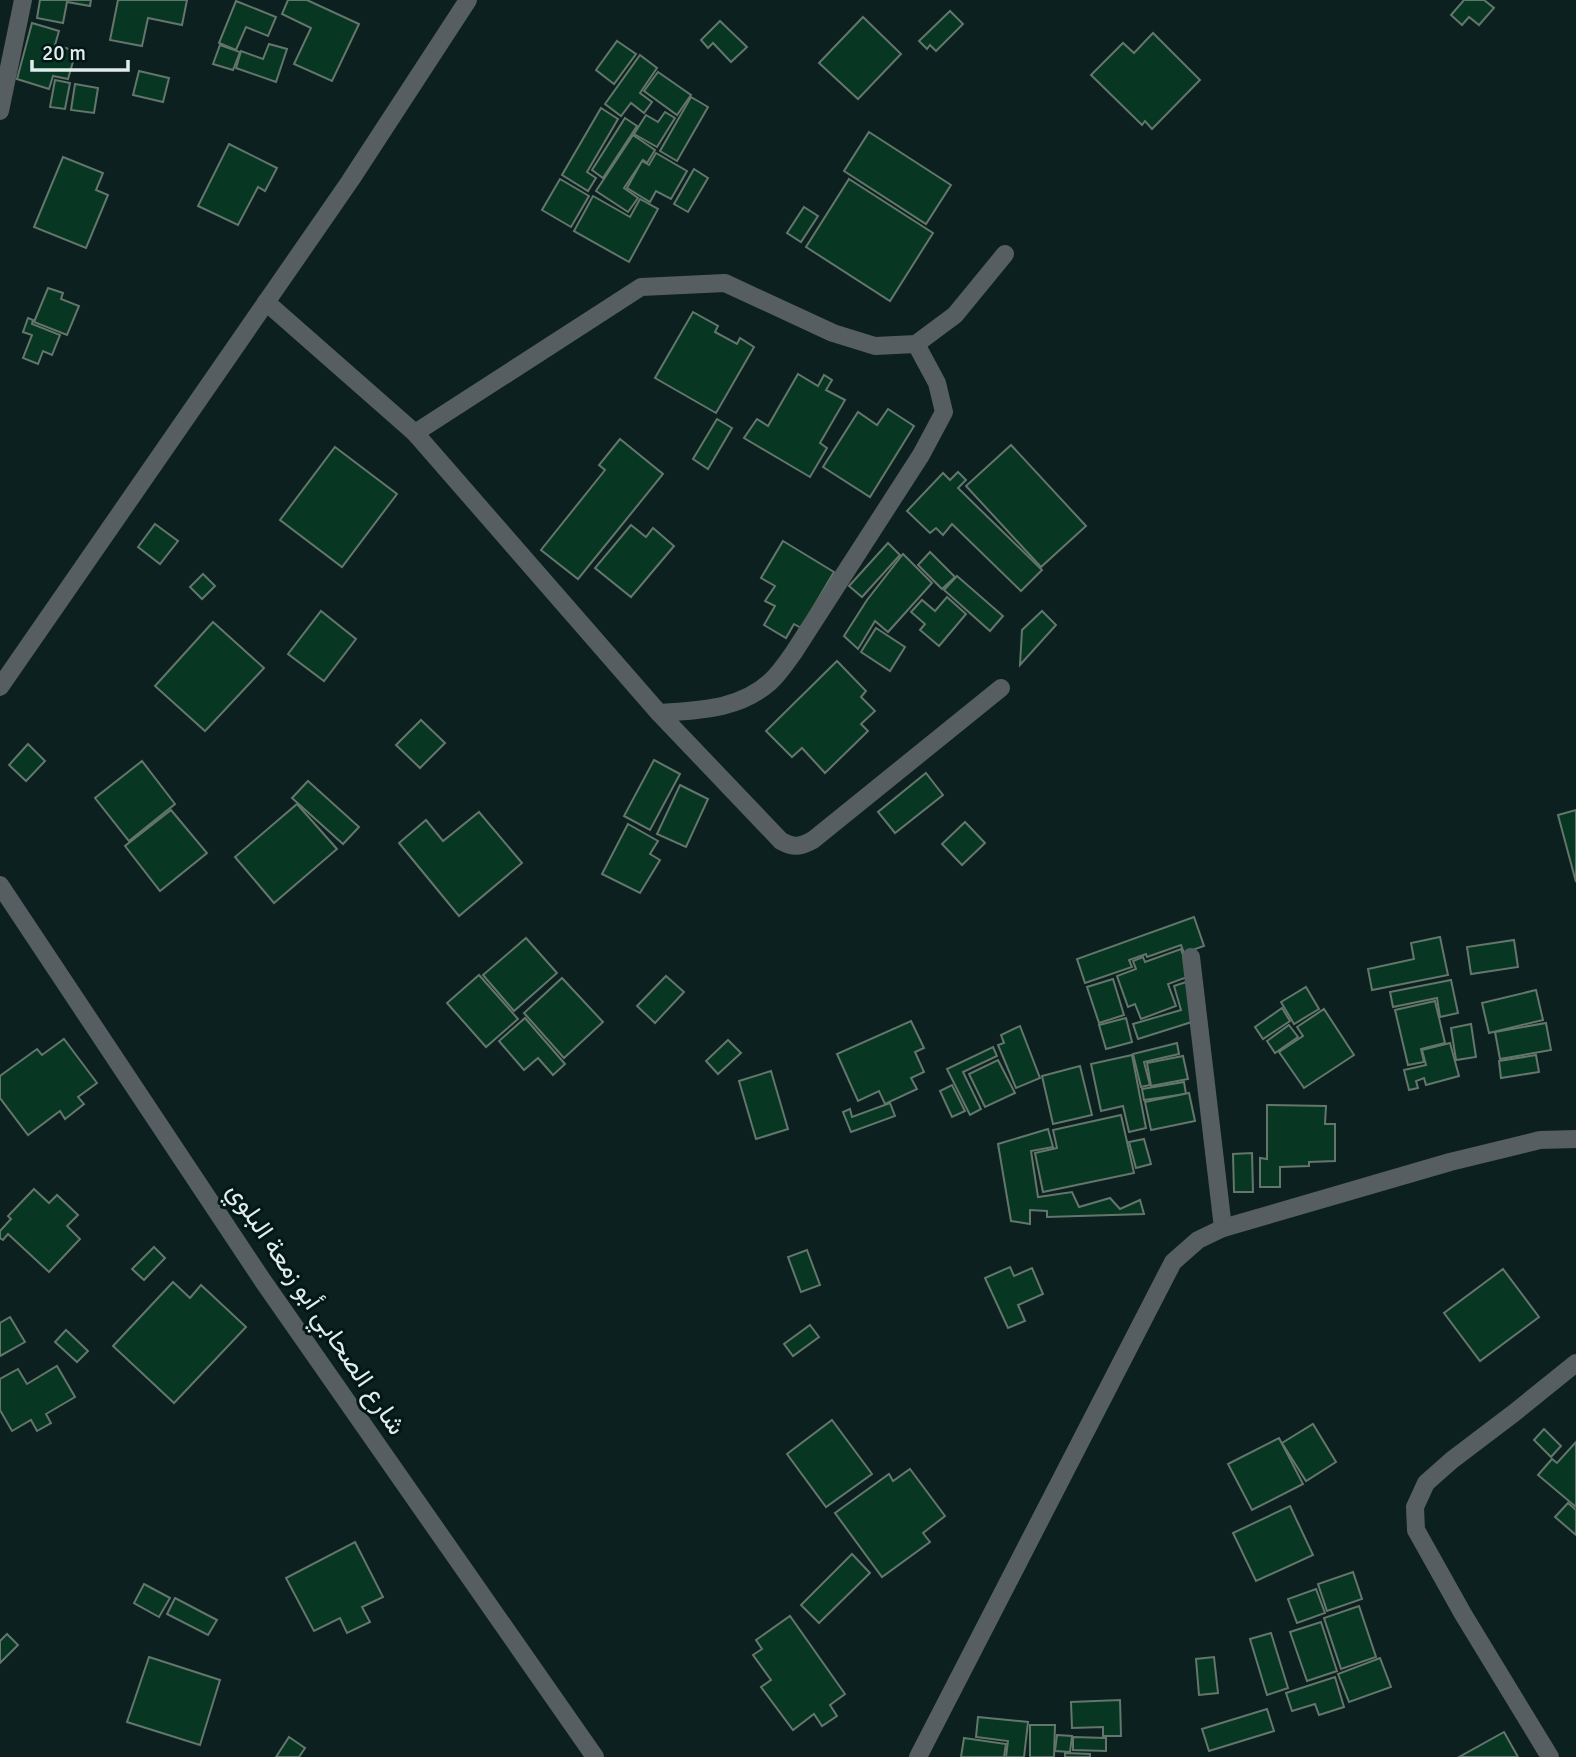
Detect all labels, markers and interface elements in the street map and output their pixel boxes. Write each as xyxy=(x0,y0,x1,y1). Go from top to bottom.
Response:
scale bar xyxy=(32,28,128,72)
text: 20 m xyxy=(42,40,86,66)
street label: شارع الصحابي أبو زمعة البلوي xyxy=(216,1177,412,1444)

